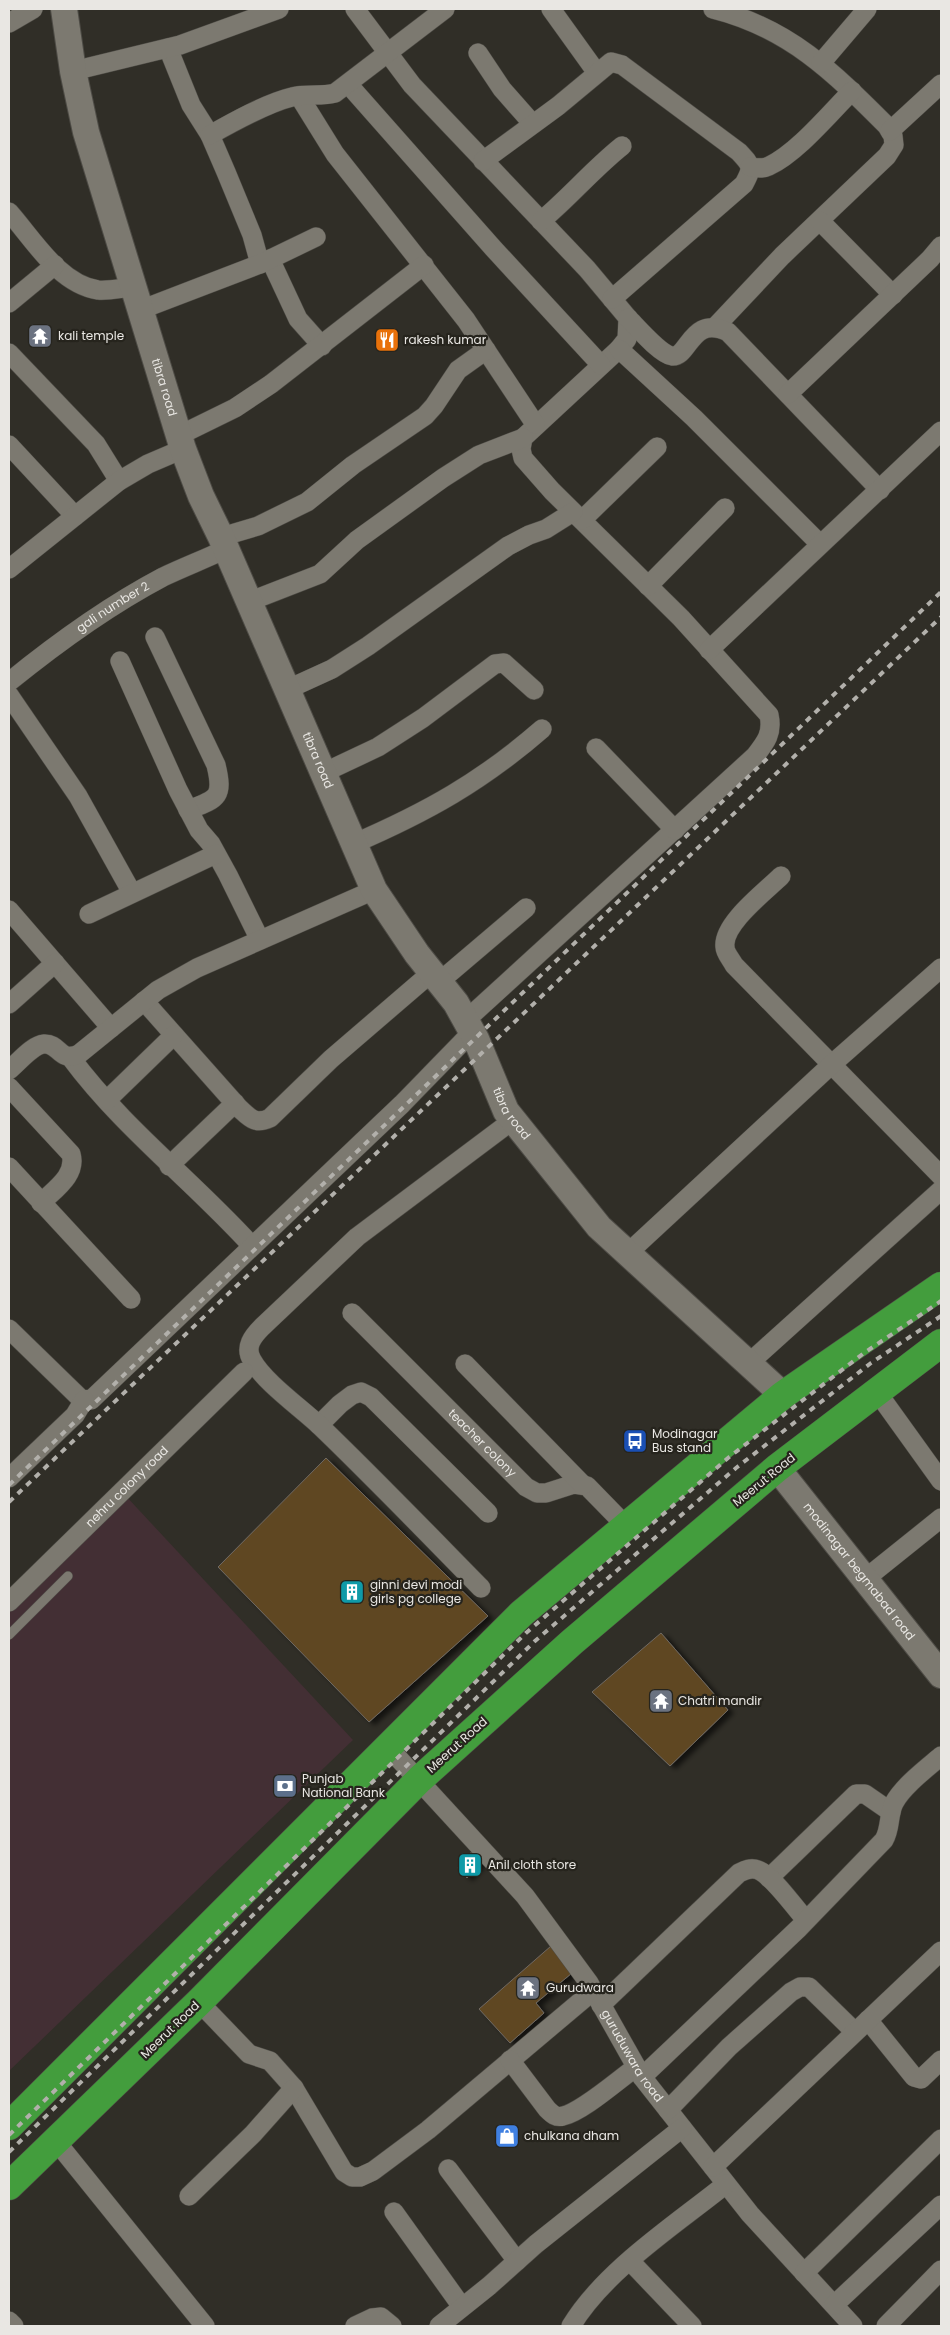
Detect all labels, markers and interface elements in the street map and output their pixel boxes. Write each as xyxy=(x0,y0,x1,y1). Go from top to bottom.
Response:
temple icon: kali temple xyxy=(27,323,53,349)
place label: kali temple xyxy=(58,327,124,344)
restaurant icon: rakesh kumar xyxy=(374,327,400,353)
place label: rakesh kumar xyxy=(404,331,487,348)
street label: tibra road xyxy=(148,356,181,418)
street label: gali number 2 xyxy=(73,577,152,636)
street label: tibra road xyxy=(299,729,338,791)
street label: tibra road xyxy=(489,1084,535,1143)
street label: teacher colony xyxy=(445,1405,521,1481)
place label: Modinagar Bus stand xyxy=(652,1425,718,1456)
bus stop icon: Modinagar Bus stand xyxy=(622,1428,648,1454)
street label: nehru colony road xyxy=(81,1442,172,1531)
street label: Meerut Road xyxy=(729,1449,799,1510)
street label: modinagar begmabad road xyxy=(800,1499,919,1643)
place label: ginni devi modi girls pg college xyxy=(370,1576,462,1607)
building icon: ginni devi modi girls pg college xyxy=(339,1579,365,1605)
temple icon: Chatri mandir xyxy=(648,1688,674,1714)
place label: Chatri mandir xyxy=(678,1692,762,1709)
street label: Meerut Road xyxy=(423,1713,491,1776)
place label: Punjab National Bank xyxy=(302,1770,386,1801)
bank icon: Punjab National Bank xyxy=(272,1773,298,1799)
building icon: Anil cloth store xyxy=(457,1852,483,1878)
place label: Anil cloth store xyxy=(488,1856,576,1873)
temple icon: Gurudwara xyxy=(515,1975,541,2001)
place label: Gurudwara xyxy=(546,1979,614,1996)
street label: Meerut Road xyxy=(136,1997,203,2062)
street label: guruduwara road xyxy=(598,2006,667,2105)
shop icon: chulkana dham xyxy=(494,2123,520,2149)
place label: chulkana dham xyxy=(524,2127,619,2144)

